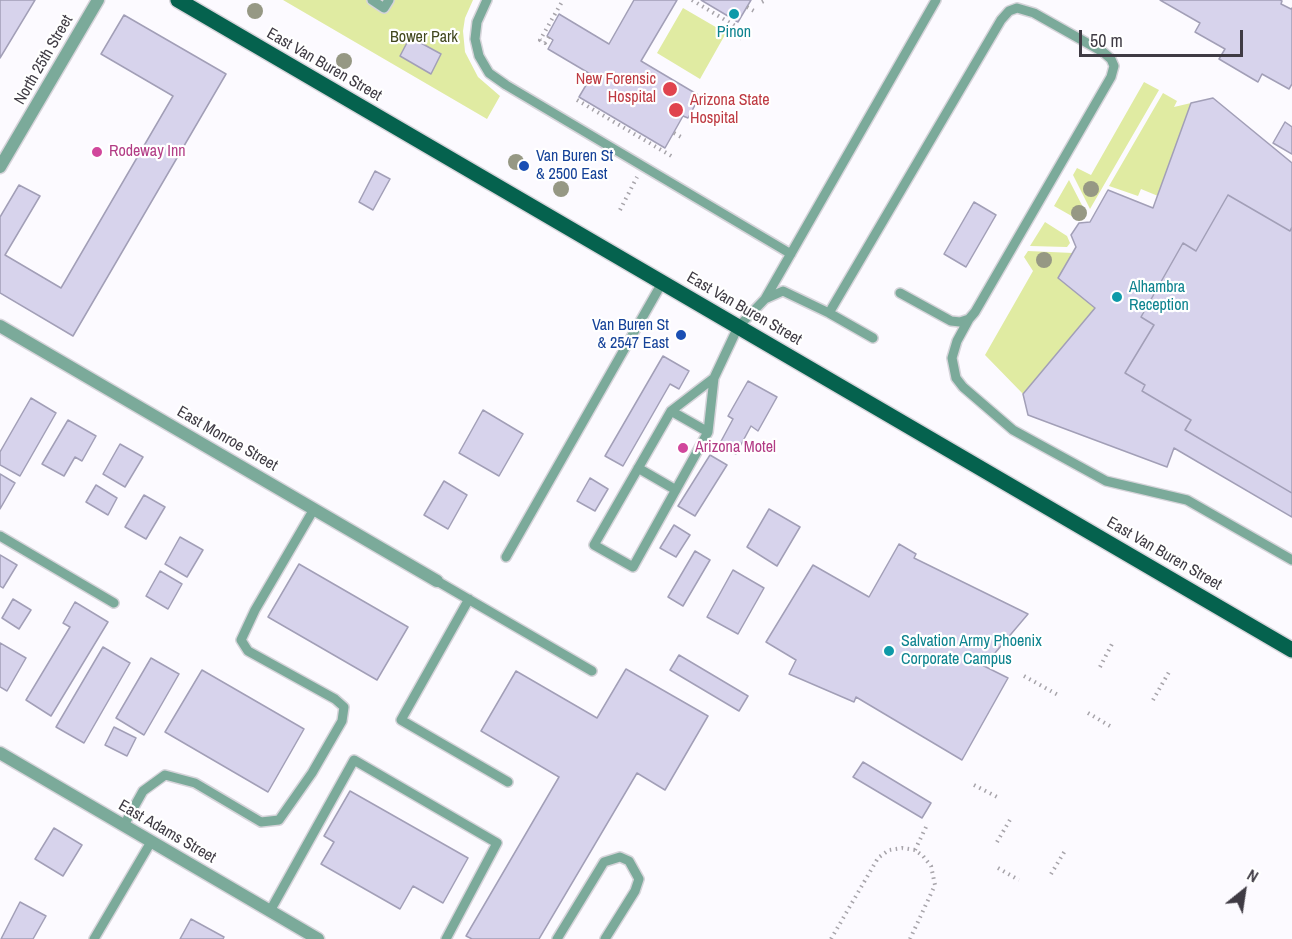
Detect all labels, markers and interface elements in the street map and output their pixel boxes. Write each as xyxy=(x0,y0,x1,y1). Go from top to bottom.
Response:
marker: Pinon xyxy=(727,7,741,21)
street label: North 25th Street xyxy=(11,12,77,108)
scale bar xyxy=(1082,18,1246,56)
place label: Pinon xyxy=(717,23,751,43)
street label: East Van Buren Street xyxy=(263,24,385,106)
park label: Bower Park xyxy=(390,28,458,48)
text: 50 m xyxy=(1090,28,1123,53)
place label: New Forensic Hospital xyxy=(576,70,656,108)
marker: New Forensic Hospital xyxy=(661,80,679,98)
place label: Arizona State Hospital xyxy=(690,91,770,129)
marker: Arizona State Hospital xyxy=(667,101,685,119)
place label: Rodeway Inn xyxy=(109,142,186,162)
marker: Rodeway Inn xyxy=(90,145,104,159)
place label: Van Buren St & 2500 East xyxy=(536,147,613,185)
marker: Van Buren St & 2500 East xyxy=(517,159,531,173)
street label: East Van Buren Street xyxy=(683,268,805,350)
place label: Alhambra Reception xyxy=(1129,278,1189,316)
marker: Alhambra Reception xyxy=(1110,290,1124,304)
place label: Van Buren St & 2547 East xyxy=(592,316,669,354)
marker: Van Buren St & 2547 East xyxy=(674,328,688,342)
street label: East Monroe Street xyxy=(173,402,281,476)
place label: Arizona Motel xyxy=(695,438,776,458)
marker: Arizona Motel xyxy=(676,441,690,455)
street label: East Van Buren Street xyxy=(1103,513,1225,595)
place label: Salvation Army Phoenix Corporate Campus xyxy=(901,632,1042,670)
marker: Salvation Army Phoenix Corporate Campus xyxy=(882,644,896,658)
street label: East Adams Street xyxy=(115,796,219,868)
north arrow xyxy=(1214,861,1274,921)
text: N xyxy=(1243,864,1263,887)

